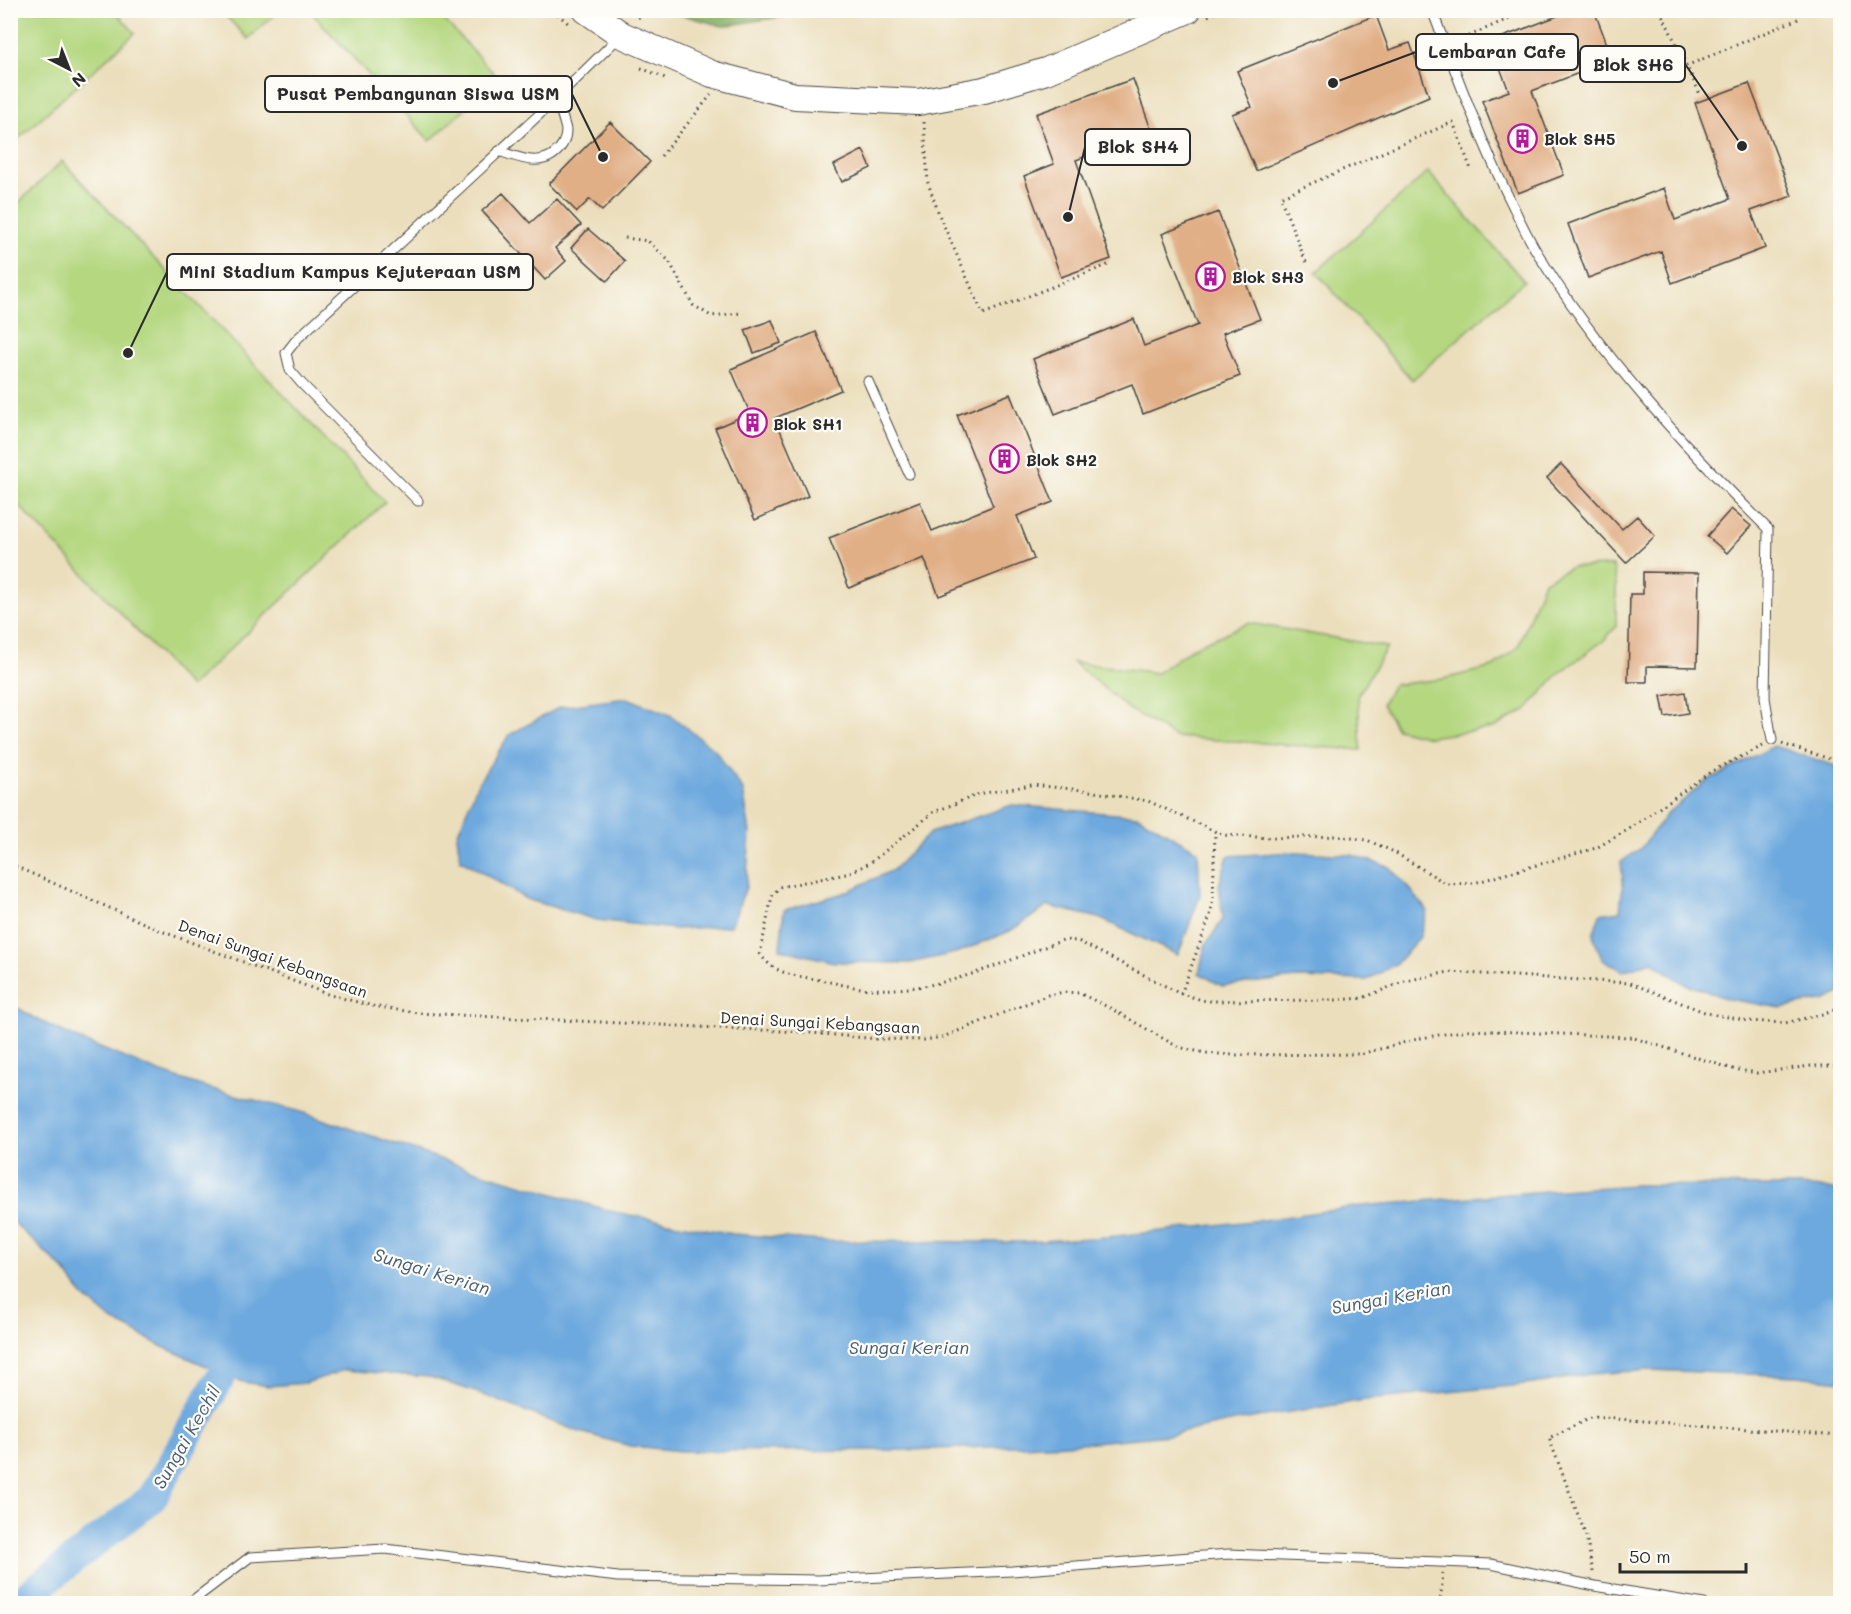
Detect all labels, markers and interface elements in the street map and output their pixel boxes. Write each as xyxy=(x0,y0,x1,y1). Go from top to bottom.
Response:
callout: Lembaran Cafe xyxy=(1416,34,1578,70)
north arrow xyxy=(39,39,99,99)
text: Lembaran Cafe xyxy=(1428,39,1566,63)
callout: Blok SH6 xyxy=(1580,46,1685,82)
text: Blok SH6 xyxy=(1593,52,1673,76)
text: N xyxy=(68,69,91,92)
callout: Pusat Pembangunan Siswa USM xyxy=(265,76,572,112)
text: Pusat Pembangunan Siswa USM xyxy=(277,81,559,105)
building icon: Blok SH5 xyxy=(1507,122,1539,154)
place label: Blok SH5 xyxy=(1544,128,1615,149)
callout: Blok SH4 xyxy=(1085,129,1190,165)
text: Blok SH4 xyxy=(1097,134,1179,158)
callout: Mini Stadium Kampus Kejuteraan USM xyxy=(167,254,533,290)
text: Mini Stadium Kampus Kejuteraan USM xyxy=(179,259,521,283)
building icon: Blok SH3 xyxy=(1195,260,1227,292)
place label: Blok SH3 xyxy=(1232,266,1304,287)
building icon: Blok SH1 xyxy=(736,407,768,439)
place label: Blok SH1 xyxy=(773,413,842,434)
building icon: Blok SH2 xyxy=(989,443,1021,475)
place label: Blok SH2 xyxy=(1026,449,1097,470)
street label: Denai Sungai Kebangsaan xyxy=(175,914,371,1002)
street label: Denai Sungai Kebangsaan xyxy=(720,1006,920,1038)
water label: Sungai Kerian xyxy=(371,1242,493,1300)
water label: Sungai Kerian xyxy=(1329,1275,1453,1319)
water label: Sungai Kerian xyxy=(849,1335,969,1359)
water label: Sungai Kechil xyxy=(147,1380,226,1493)
scale bar xyxy=(1620,1536,1746,1574)
text: 50 m xyxy=(1629,1544,1671,1568)

